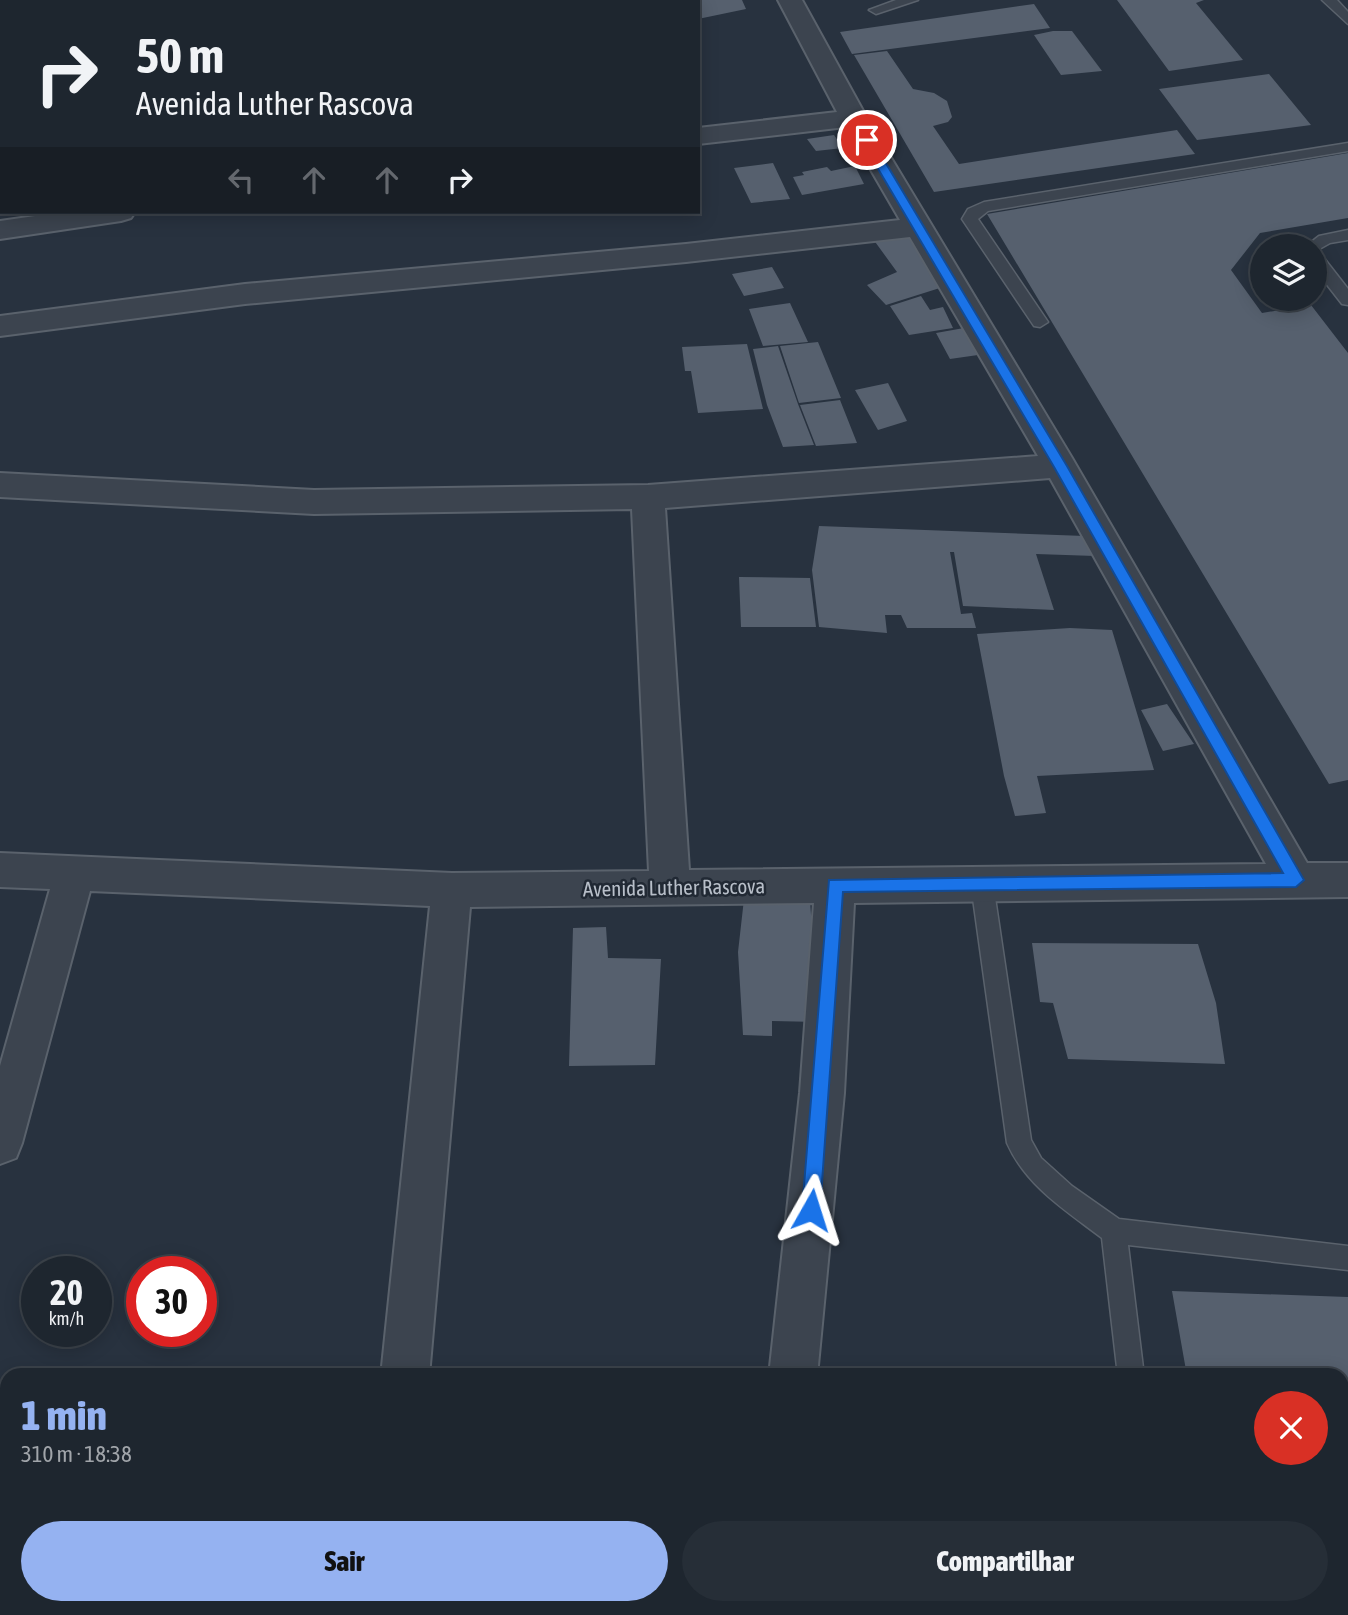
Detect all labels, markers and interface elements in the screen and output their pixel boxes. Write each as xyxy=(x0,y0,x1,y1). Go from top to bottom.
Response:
text: 50 m xyxy=(136,27,224,83)
icon: right xyxy=(21,28,112,119)
text: Avenida Luther Rascova xyxy=(136,85,414,122)
pin xyxy=(837,110,897,170)
icon: arrive xyxy=(848,121,886,159)
icon: left xyxy=(222,161,260,199)
icon: ahead xyxy=(295,161,333,199)
icon: ahead xyxy=(368,161,406,199)
icon: right xyxy=(441,161,479,199)
map controls xyxy=(1250,234,1327,311)
button: layers xyxy=(1250,234,1327,311)
street label: Avenida Luther Rascova xyxy=(583,873,765,901)
position arrow xyxy=(774,1173,848,1247)
speed limit sign: 30 xyxy=(126,1256,217,1347)
text: 20 xyxy=(50,1272,83,1312)
text: km/h xyxy=(49,1308,84,1329)
text: 1 min xyxy=(21,1391,107,1439)
button: close xyxy=(1254,1391,1328,1465)
text: 310 m · 18:38 xyxy=(21,1441,132,1467)
button: Sair xyxy=(21,1521,668,1601)
button: Compartilhar xyxy=(682,1521,1328,1601)

